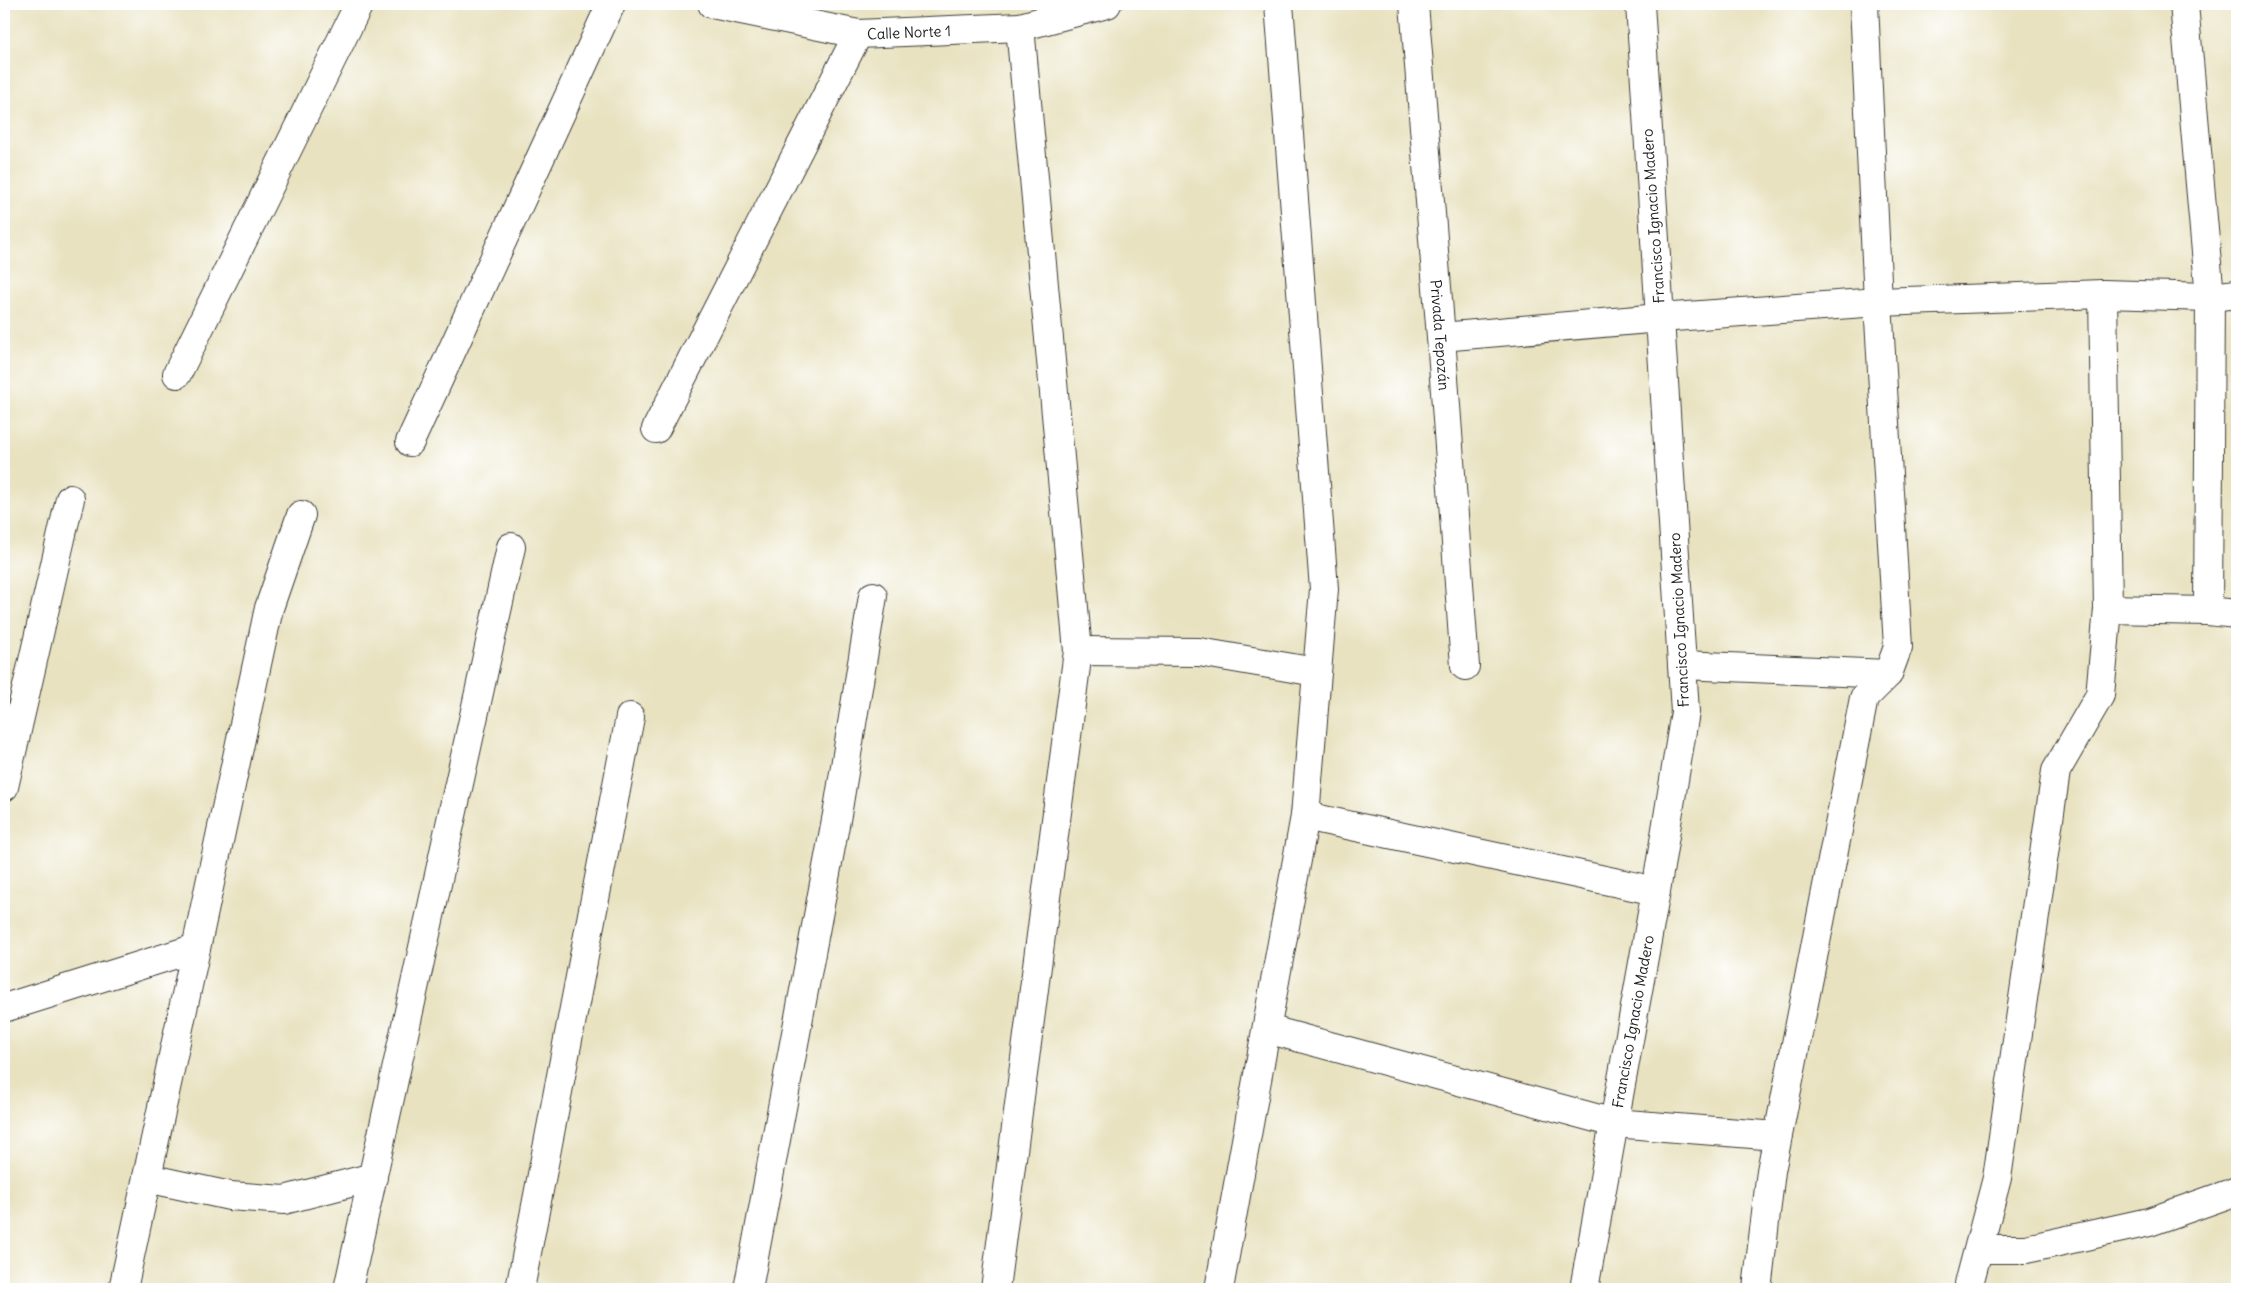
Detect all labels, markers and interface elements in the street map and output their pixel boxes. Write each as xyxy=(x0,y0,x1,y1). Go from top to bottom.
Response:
street label: Calle Norte 1 xyxy=(866,20,951,43)
street label: Francisco Ignacio Madero xyxy=(1637,128,1669,304)
street label: Privada Tepozán xyxy=(1427,279,1454,391)
street label: Francisco Ignacio Madero xyxy=(1665,532,1693,708)
street label: Francisco Ignacio Madero xyxy=(1607,933,1657,1109)

